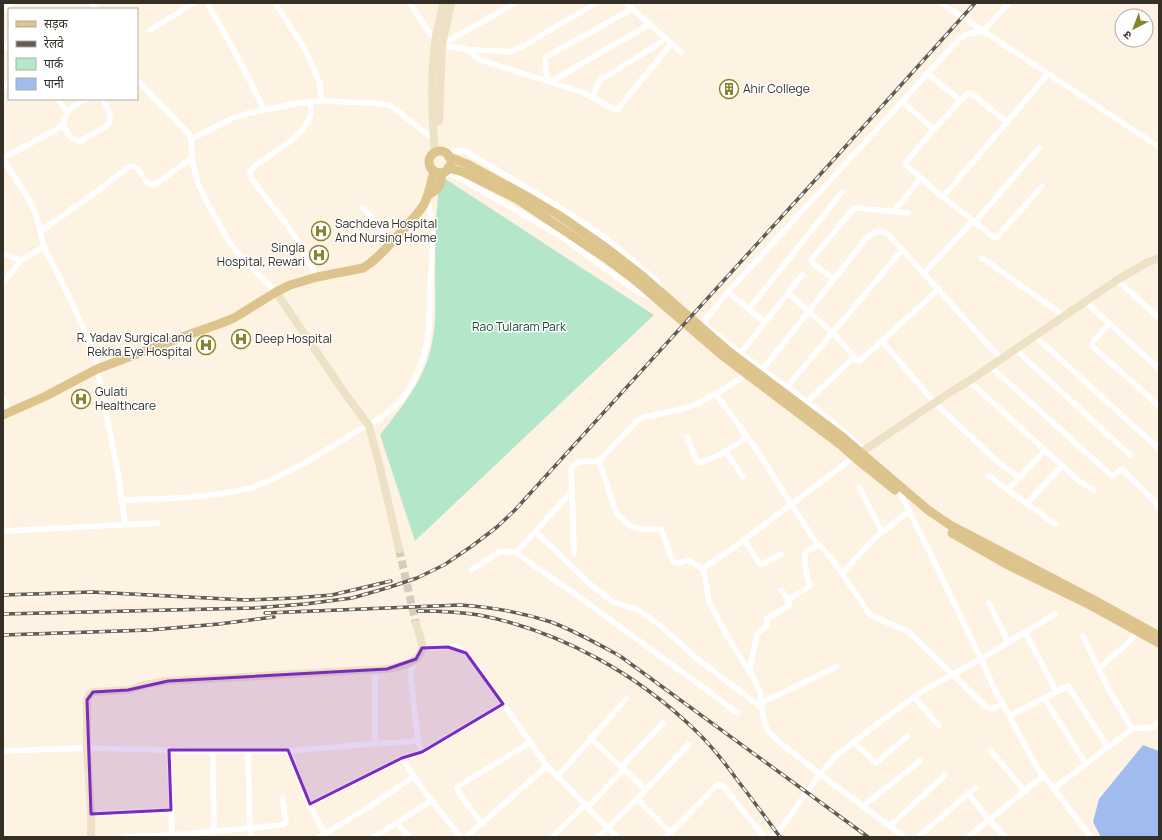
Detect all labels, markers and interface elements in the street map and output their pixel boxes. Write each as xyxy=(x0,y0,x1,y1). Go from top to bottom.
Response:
legend xyxy=(8,8,138,100)
north arrow xyxy=(1114,8,1154,48)
text: सड़क xyxy=(44,15,69,32)
text: उ xyxy=(1119,28,1134,44)
text: रेलवे xyxy=(44,35,64,52)
text: पार्क xyxy=(44,55,64,72)
text: पानी xyxy=(44,75,65,92)
building icon: Ahir College xyxy=(718,78,740,100)
place label: Ahir College xyxy=(743,80,810,97)
place label: Sachdeva Hospital And Nursing Home xyxy=(335,215,437,246)
hospital icon: Sachdeva Hospital And Nursing Home xyxy=(310,220,332,242)
place label: Singla Hospital, Rewari xyxy=(217,239,305,270)
hospital icon: Singla Hospital, Rewari xyxy=(308,244,330,266)
park label: Rao Tularam Park xyxy=(472,318,567,335)
hospital icon: Deep Hospital xyxy=(230,328,252,350)
place label: R. Yadav Surgical and Rekha Eye Hospital xyxy=(77,329,192,360)
place label: Deep Hospital xyxy=(255,330,332,347)
hospital icon: R. Yadav Surgical and Rekha Eye Hospital xyxy=(195,334,217,356)
place label: Gulati Healthcare xyxy=(95,383,156,414)
hospital icon: Gulati Healthcare xyxy=(70,388,92,410)

